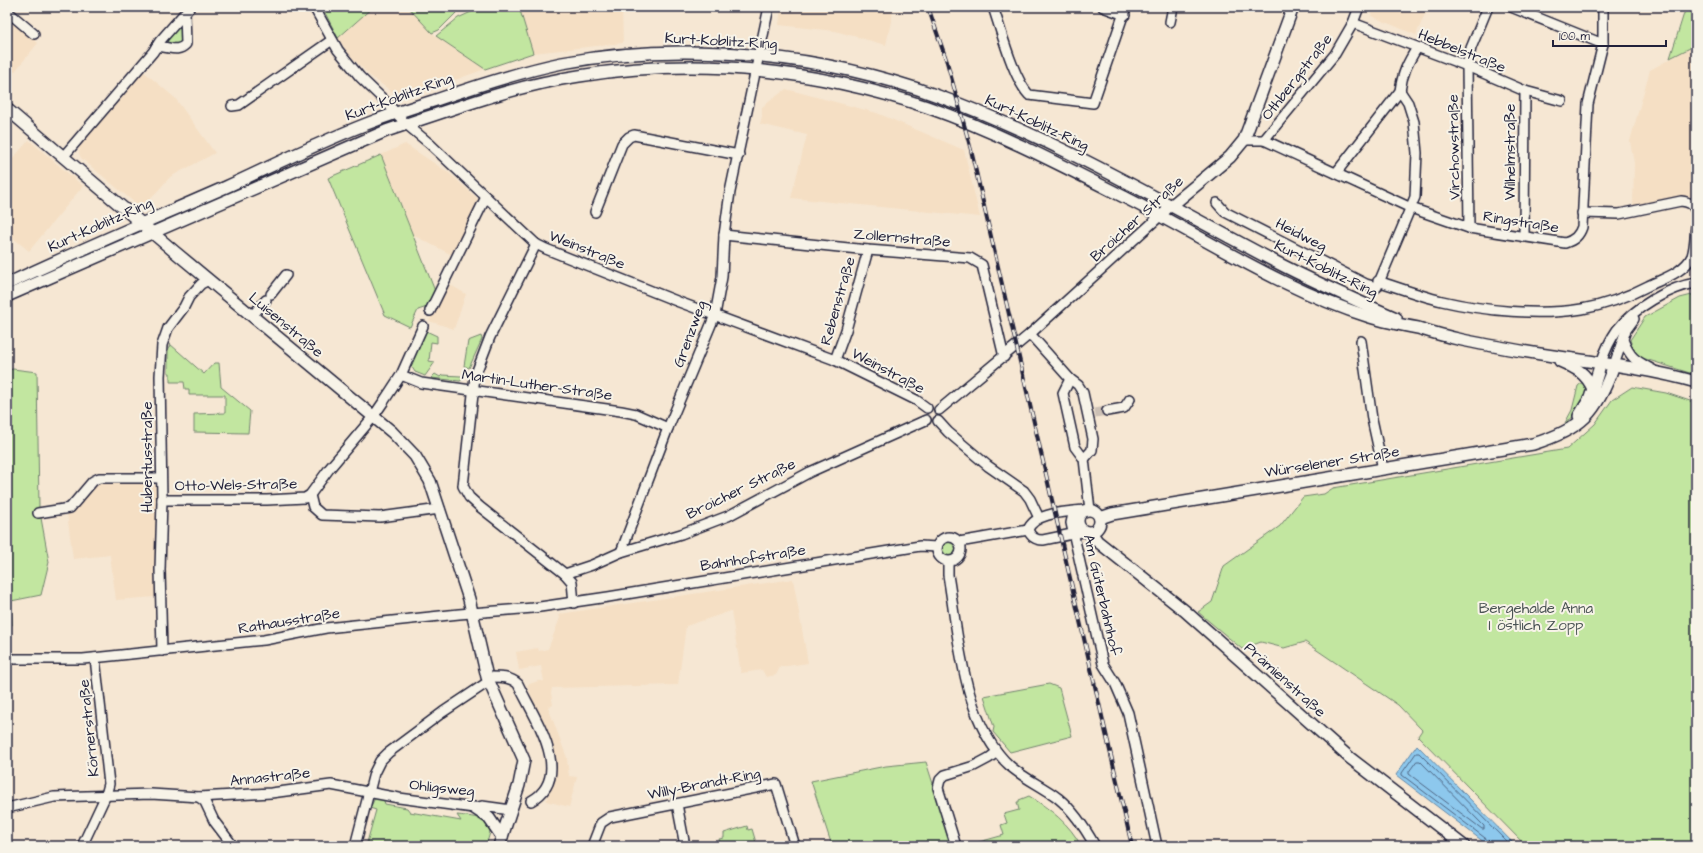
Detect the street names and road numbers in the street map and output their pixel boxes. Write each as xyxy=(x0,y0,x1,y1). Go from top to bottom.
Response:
street label: Hebbelstraße xyxy=(1415,24,1509,78)
street label: Kurt-Koblitz-Ring xyxy=(664,28,778,55)
street label: Othbergstraße xyxy=(1257,29,1338,125)
street label: Kurt-Koblitz-Ring xyxy=(342,68,456,127)
street label: Kurt-Koblitz-Ring xyxy=(981,90,1093,157)
street label: Virchowstraße xyxy=(1443,94,1465,200)
street label: Wilhelmstraße xyxy=(1500,104,1521,200)
street label: Broicher Straße xyxy=(1086,171,1188,267)
street label: Kurt-Koblitz-Ring xyxy=(44,192,156,258)
street label: Ringstraße xyxy=(1481,206,1560,239)
street label: Heidweg xyxy=(1271,213,1331,258)
street label: Zollernstraße xyxy=(853,223,951,253)
street label: Weinstraße xyxy=(546,225,628,275)
street label: Kurt-Koblitz-Ring xyxy=(1270,235,1381,304)
street label: Rebenstraße xyxy=(815,254,861,348)
street label: Luisenstraße xyxy=(244,287,328,363)
street label: Grenzweg xyxy=(668,297,713,371)
street label: Weinstraße xyxy=(848,343,928,399)
street label: Martin-Luther-Straße xyxy=(460,364,614,406)
street label: Hubertusstraße xyxy=(137,401,158,513)
street label: Würselener Straße xyxy=(1263,441,1401,483)
street label: Broicher Straße xyxy=(683,453,799,525)
street label: Otto-Wels-Straße xyxy=(175,473,297,497)
street label: Am Güterbahnhof xyxy=(1078,532,1126,658)
street label: Bahnhofstraße xyxy=(699,539,807,577)
street label: Rathausstraße xyxy=(237,603,341,639)
street label: Prämienstraße xyxy=(1240,638,1330,722)
street label: Körnerstraße xyxy=(73,678,105,778)
street label: Annastraße xyxy=(229,762,311,792)
street label: Willy-Brandt-Ring xyxy=(646,763,763,806)
street label: Ohligsweg xyxy=(408,774,476,803)

